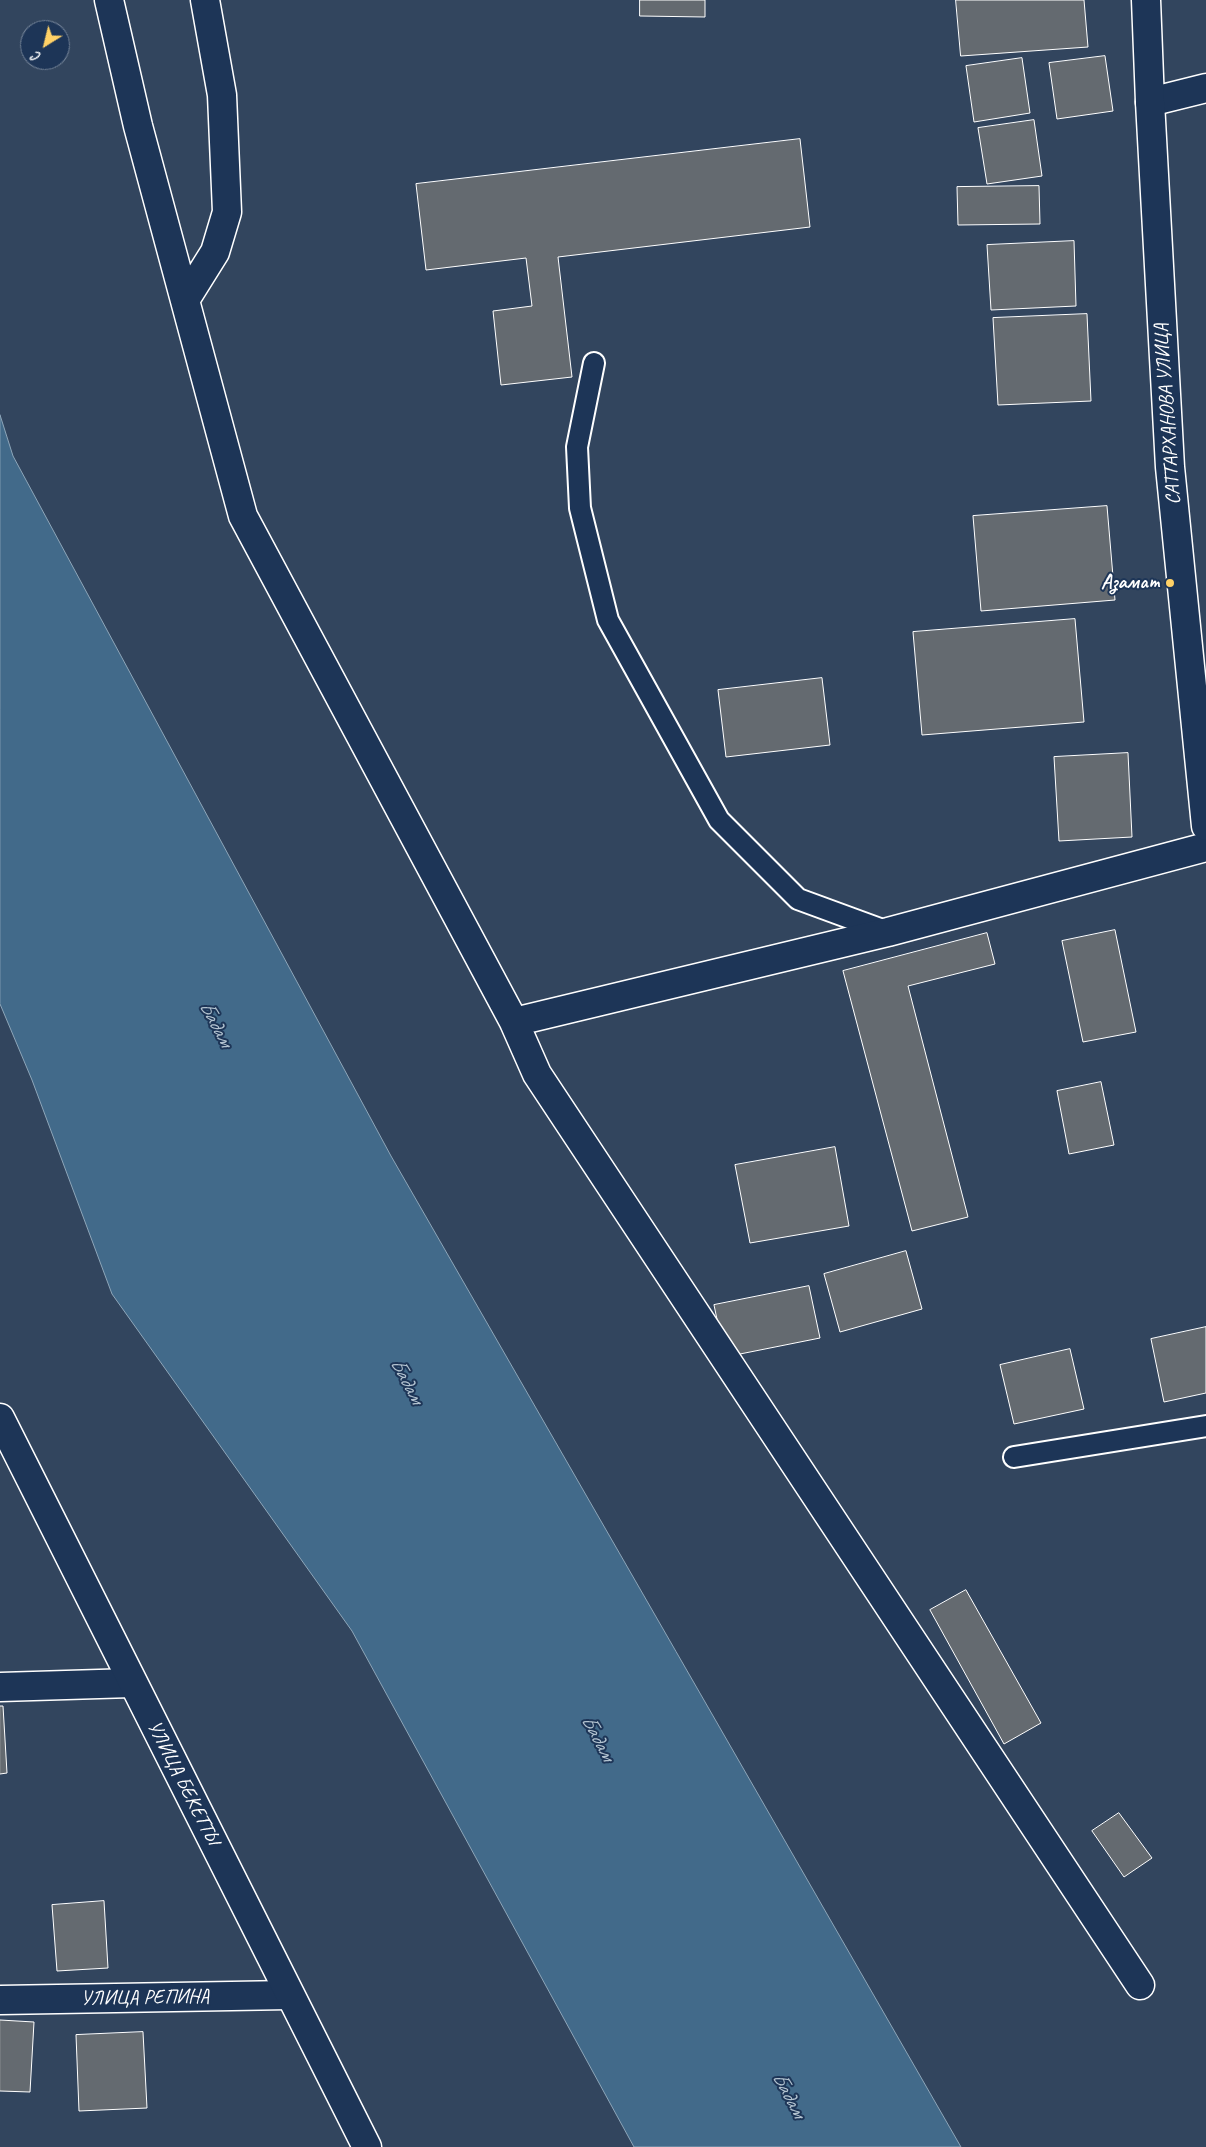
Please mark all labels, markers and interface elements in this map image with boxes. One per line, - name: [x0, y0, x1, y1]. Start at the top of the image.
- north arrow: [20, 20, 70, 70]
- text: С: [29, 48, 44, 66]
- street label: САТТАРХАНОВА УЛИЦА: [1150, 323, 1186, 505]
- place label: Азамат: [1101, 571, 1160, 595]
- marker: Азамат: [1164, 577, 1176, 589]
- water label: Бадам: [193, 997, 237, 1051]
- water label: Бадам: [384, 1354, 428, 1408]
- water label: Бадам: [575, 1711, 619, 1765]
- street label: УЛИЦА БЕКЕТТЫ: [141, 1717, 225, 1849]
- street label: УЛИЦА РЕПИНА: [81, 1985, 209, 2011]
- water label: Бадам: [766, 2068, 810, 2122]

